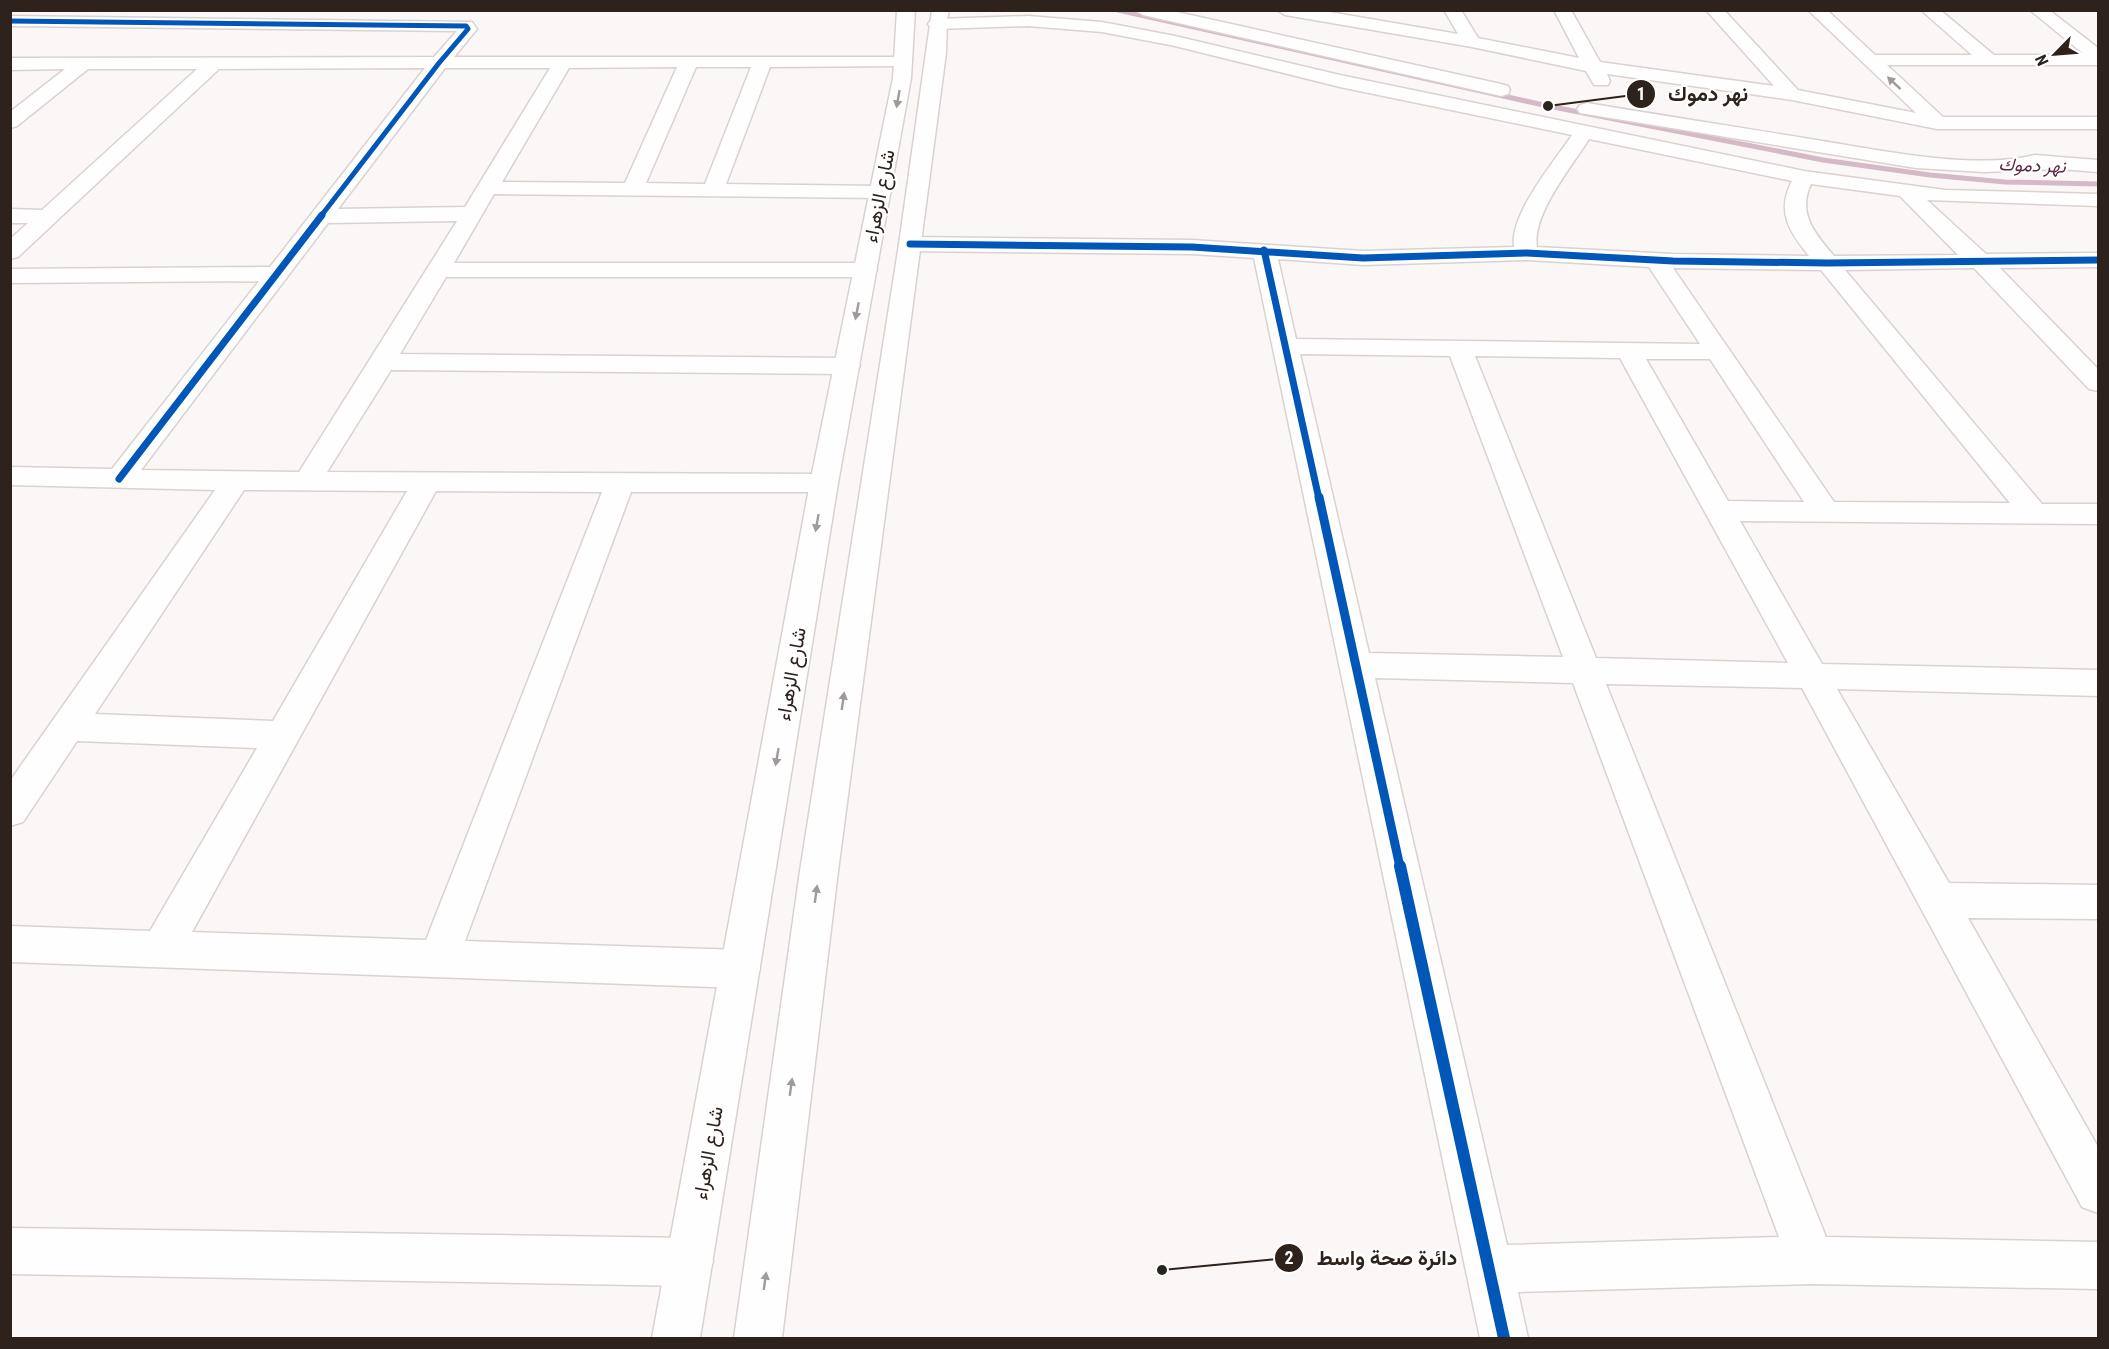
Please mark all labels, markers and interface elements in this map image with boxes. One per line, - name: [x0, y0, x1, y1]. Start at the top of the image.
- north arrow: [2025, 24, 2085, 84]
- text: N: [2031, 52, 2053, 69]
- callout: نهر دموك: [1626, 74, 1760, 113]
- one-way arrow: [1887, 76, 1902, 90]
- text: نهر دموك: [1668, 82, 1748, 107]
- text: 1: [1636, 83, 1646, 104]
- one-way arrow: [893, 89, 902, 108]
- street label: شارع الزهراء: [858, 147, 902, 245]
- water label: نهر دموك: [1998, 153, 2067, 178]
- one-way arrow: [852, 302, 861, 321]
- one-way arrow: [812, 514, 821, 533]
- street label: شارع الزهراء: [771, 625, 813, 723]
- one-way arrow: [839, 691, 848, 710]
- one-way arrow: [772, 747, 781, 766]
- one-way arrow: [812, 884, 821, 903]
- one-way arrow: [786, 1078, 795, 1097]
- street label: شارع الزهراء: [688, 1104, 730, 1202]
- callout: دائرة صحة واسط: [1274, 1238, 1469, 1277]
- text: دائرة صحة واسط: [1317, 1246, 1457, 1271]
- text: 2: [1284, 1247, 1294, 1268]
- one-way arrow: [761, 1271, 770, 1290]

